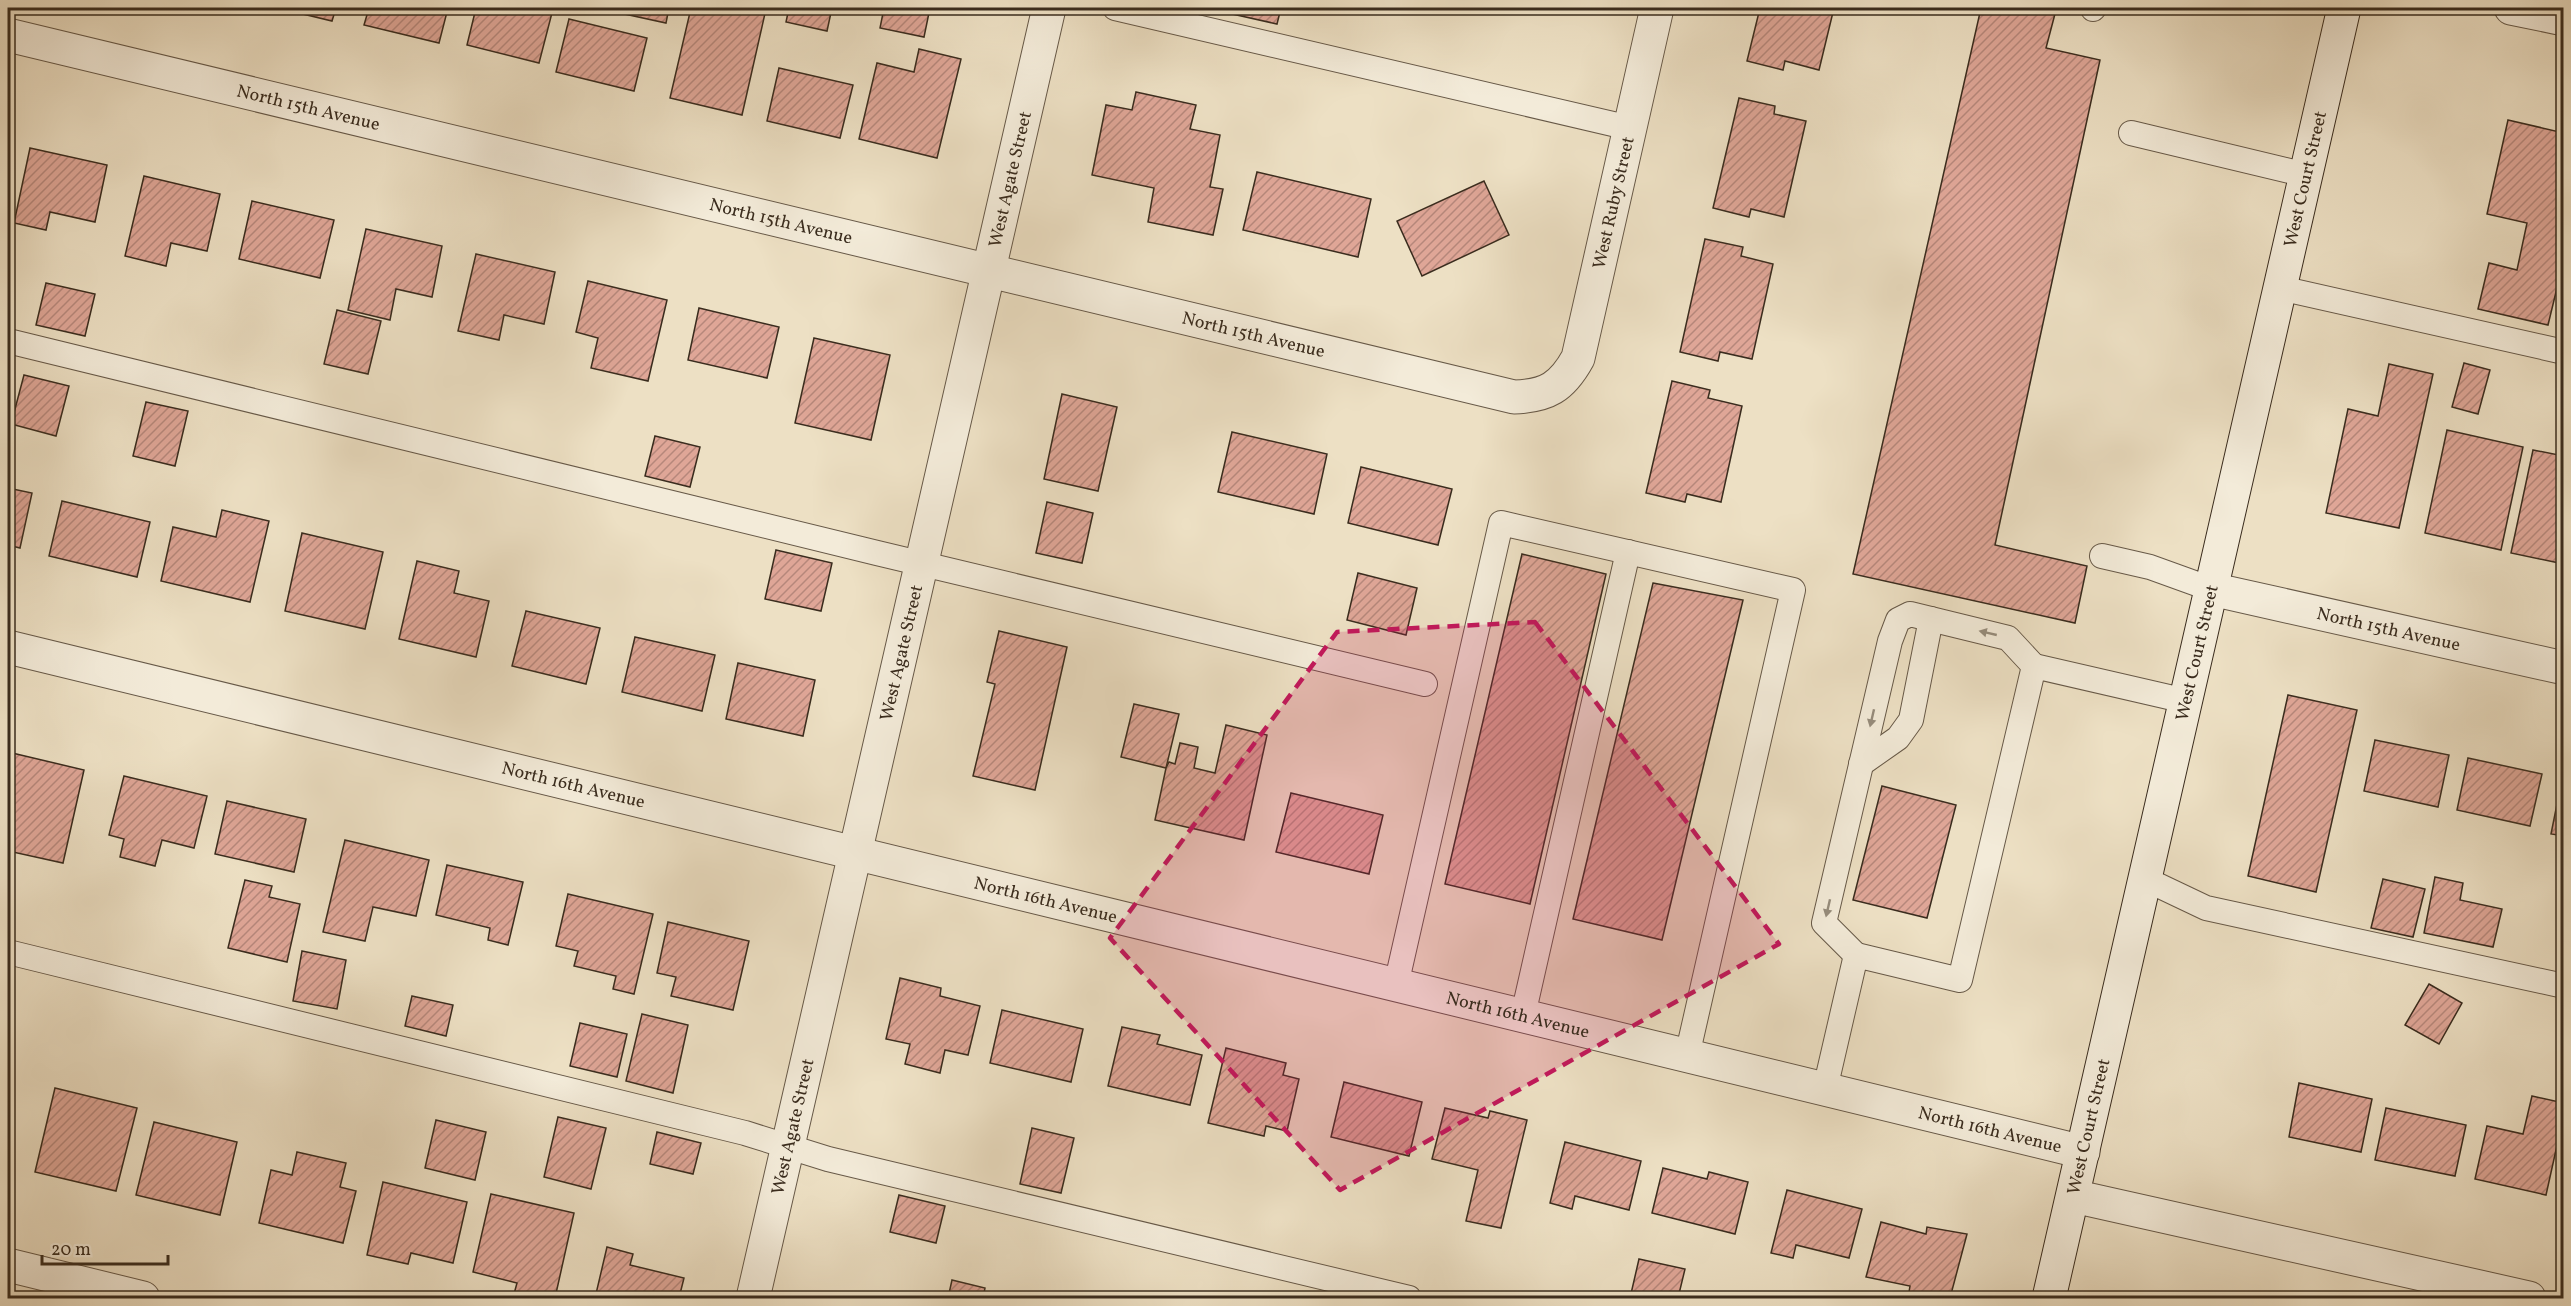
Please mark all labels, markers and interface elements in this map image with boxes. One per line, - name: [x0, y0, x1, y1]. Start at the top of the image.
- street label: North 15th Avenue: [234, 79, 382, 138]
- street label: West Agate Street: [983, 109, 1039, 250]
- street label: West Court Street: [2279, 109, 2334, 250]
- street label: West Ruby Street: [1587, 134, 1642, 271]
- street label: North 15th Avenue: [707, 193, 855, 252]
- street label: North 15th Avenue: [1179, 307, 1327, 365]
- street label: West Court Street: [2170, 582, 2226, 724]
- street label: West Agate Street: [875, 583, 930, 724]
- street label: North 15th Avenue: [2314, 602, 2462, 658]
- one-way arrow: [1978, 628, 1997, 637]
- one-way arrow: [1867, 709, 1876, 728]
- street label: North 16th Avenue: [499, 757, 647, 816]
- street label: North 16th Avenue: [971, 872, 1120, 931]
- one-way arrow: [1822, 898, 1832, 917]
- street label: North 16th Avenue: [1443, 986, 1592, 1045]
- street label: West Agate Street: [766, 1056, 822, 1197]
- street label: West Court Street: [2062, 1056, 2117, 1197]
- street label: North 16th Avenue: [1915, 1101, 2064, 1160]
- scale bar: [42, 1228, 168, 1266]
- text: 20 m: [51, 1238, 91, 1263]

